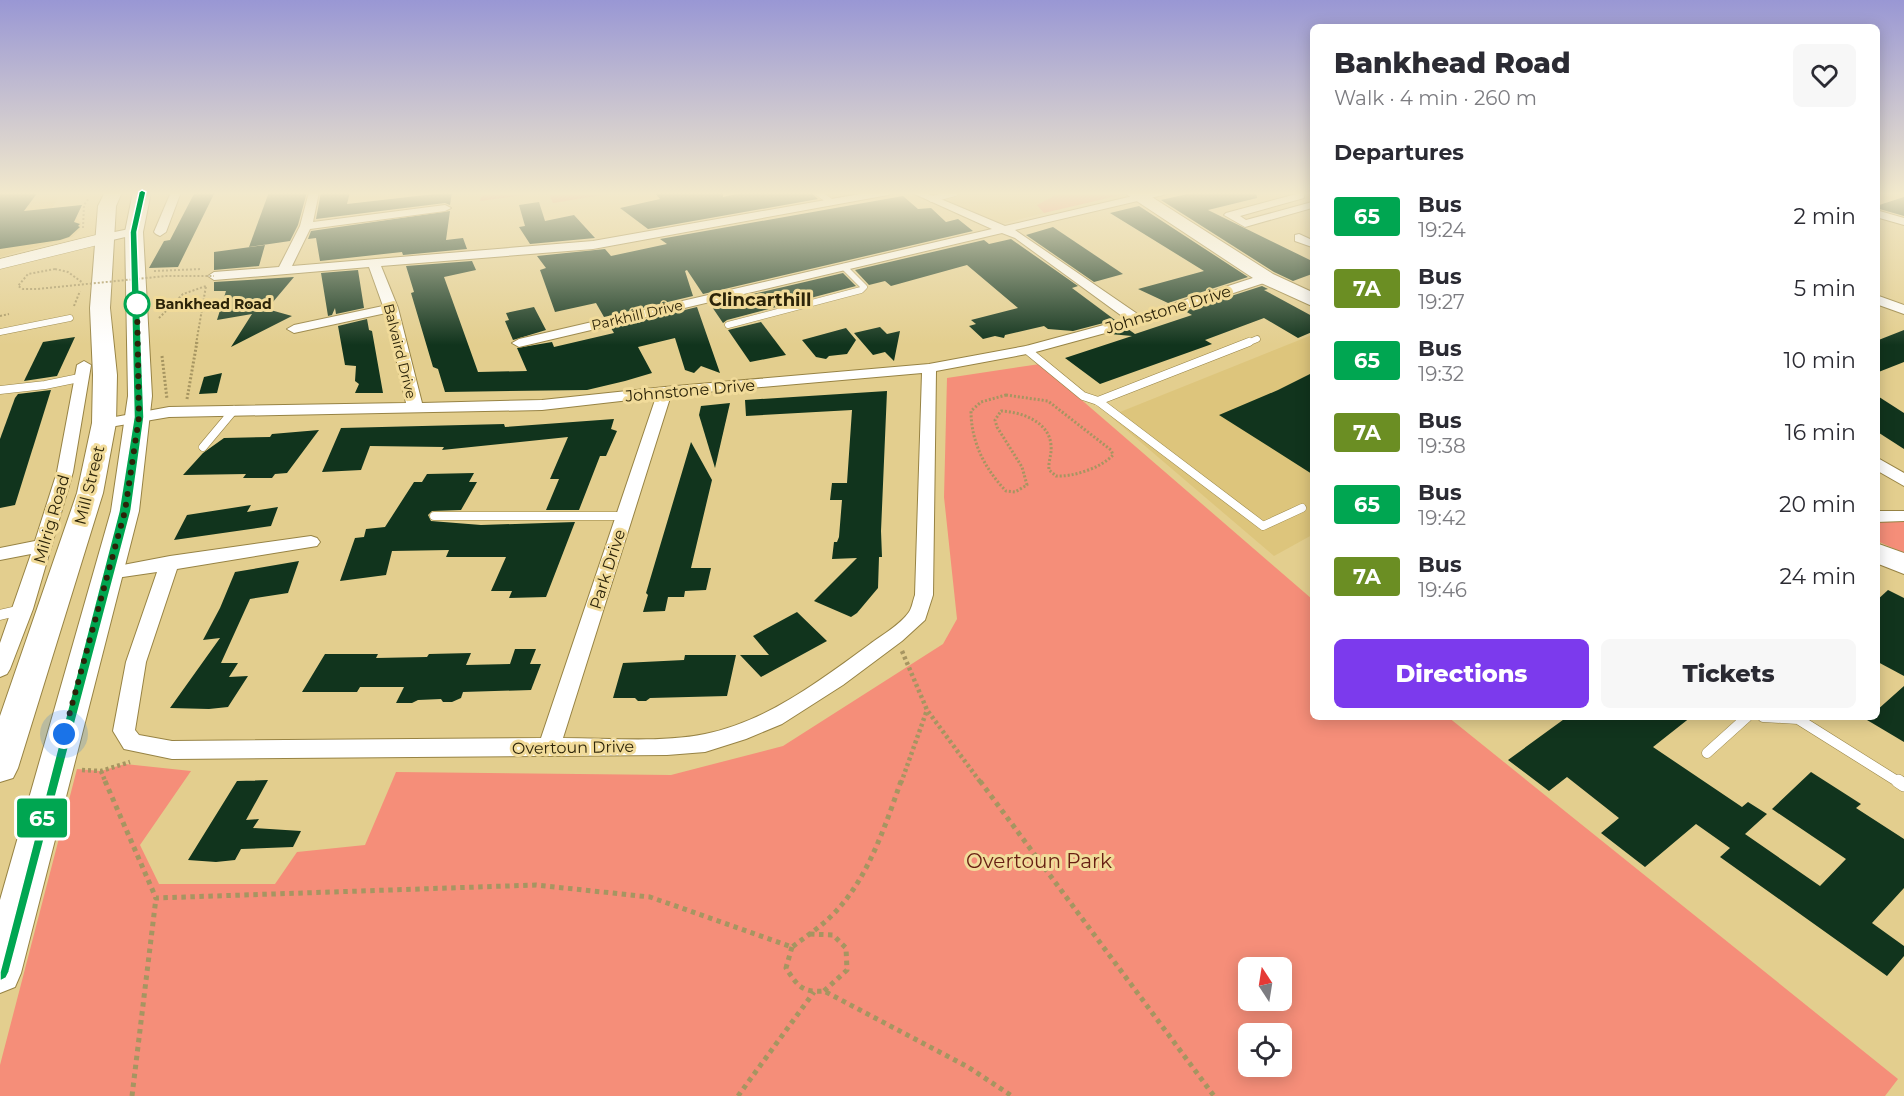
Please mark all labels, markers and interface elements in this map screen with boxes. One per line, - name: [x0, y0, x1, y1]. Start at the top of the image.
- button: heart: [1793, 44, 1856, 107]
- text: Bankhead Road: [1334, 46, 1571, 80]
- text: Walk · 4 min · 260 m: [1334, 86, 1537, 110]
- text: Departures: [1334, 139, 1464, 166]
- text: Bus: [1418, 191, 1462, 218]
- text: 2 min: [1794, 203, 1856, 230]
- text: 65: [1354, 204, 1380, 229]
- text: 19:24: [1418, 218, 1466, 242]
- text: Bus: [1418, 263, 1462, 290]
- text: 5 min: [1794, 275, 1856, 302]
- text: 7A: [1353, 276, 1381, 301]
- street label: Johnstone Drive: [1102, 281, 1233, 338]
- district label: Clincarthill: [709, 289, 811, 311]
- text: 19:27: [1418, 290, 1465, 314]
- marker: Bankhead Road: [124, 291, 150, 317]
- place label: Bankhead Road: [155, 295, 272, 313]
- street label: Parkhill Drive: [590, 296, 684, 334]
- street label: Balvaird Drive: [380, 302, 420, 400]
- text: Bus: [1418, 335, 1462, 362]
- text: 10 min: [1784, 347, 1856, 374]
- text: 65: [1354, 348, 1380, 373]
- text: 19:32: [1418, 362, 1464, 386]
- street label: Johnstone Drive: [623, 375, 756, 406]
- text: Bus: [1418, 407, 1462, 434]
- text: 16 min: [1785, 419, 1856, 446]
- text: 7A: [1353, 420, 1381, 445]
- text: 19:38: [1418, 434, 1466, 458]
- street label: Mill Street: [70, 443, 109, 527]
- street label: Milrig Road: [30, 473, 73, 566]
- text: Bus: [1418, 479, 1462, 506]
- text: 20 min: [1779, 491, 1856, 518]
- text: 65: [1354, 492, 1380, 517]
- text: 19:42: [1418, 506, 1466, 530]
- street label: Park Drive: [586, 527, 629, 611]
- text: Bus: [1418, 551, 1462, 578]
- text: 24 min: [1780, 563, 1856, 590]
- text: 7A: [1353, 564, 1381, 589]
- text: 19:46: [1418, 578, 1467, 602]
- button: Directions: [1334, 639, 1589, 708]
- button: Tickets: [1601, 639, 1856, 708]
- your location: [49, 719, 79, 749]
- street label: Overtoun Drive: [512, 737, 634, 758]
- line badge: 65: [15, 798, 69, 838]
- text: 65: [29, 806, 55, 831]
- park label: Overtoun Park: [966, 849, 1112, 873]
- north arrow: [1238, 957, 1292, 1011]
- map controls: [1238, 957, 1292, 1077]
- button: locate: [1238, 1023, 1292, 1077]

